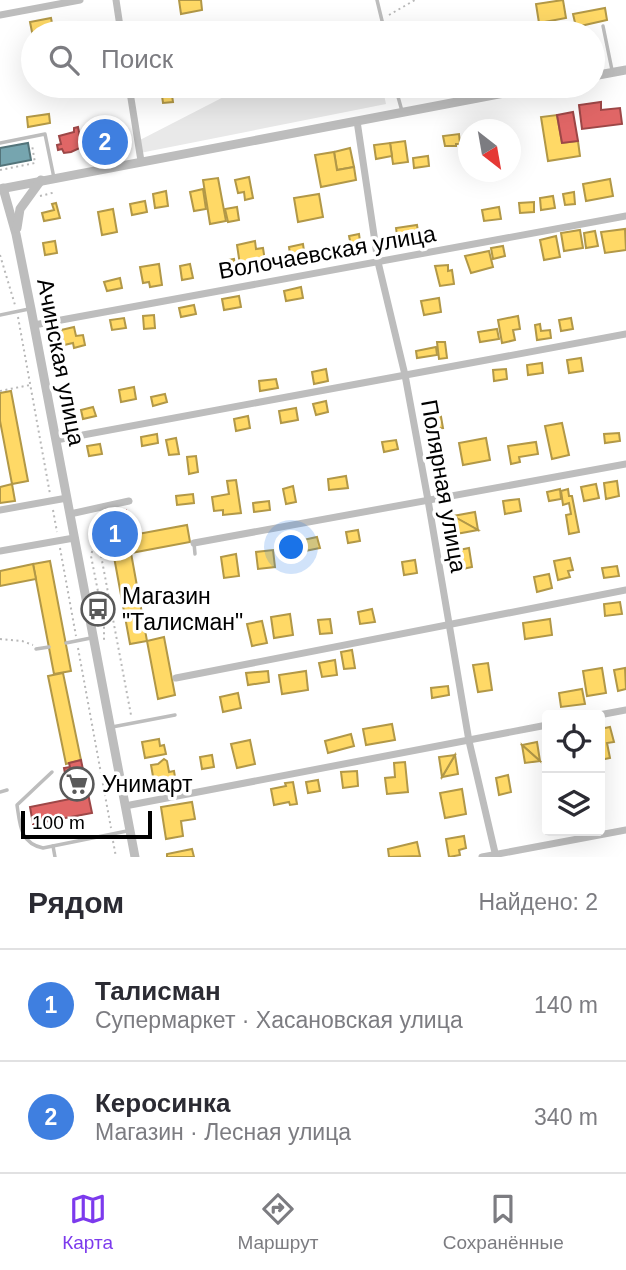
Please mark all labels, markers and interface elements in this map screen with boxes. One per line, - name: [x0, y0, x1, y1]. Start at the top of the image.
- search box: [21, 21, 605, 98]
- icon: search: [45, 41, 83, 79]
- text: Поиск: [101, 44, 173, 74]
- pin: 2: [82, 116, 128, 168]
- north arrow: [458, 119, 521, 182]
- street label: Волочаевская улица: [216, 220, 438, 284]
- street label: Ачинская улица: [32, 276, 90, 448]
- street label: Полярная улица: [416, 398, 472, 575]
- pin: 1: [92, 508, 138, 560]
- your location: [274, 530, 308, 564]
- place label: Магазин "Талисман": [122, 583, 243, 635]
- bus stop icon: Магазин "Талисман": [79, 590, 117, 628]
- map controls: [542, 710, 605, 836]
- button: locate: [542, 710, 605, 773]
- supermarket icon: Унимарт: [58, 765, 96, 803]
- place label: Унимарт: [102, 771, 193, 797]
- button: layers: [542, 773, 605, 836]
- scale bar: [21, 808, 152, 840]
- text: 100 m: [32, 812, 85, 833]
- text: Рядом: [28, 886, 124, 919]
- text: Найдено: 2: [478, 889, 598, 915]
- text: Талисман: [95, 976, 221, 1006]
- text: 1: [45, 992, 57, 1018]
- text: 140 m: [534, 992, 598, 1018]
- text: Супермаркет · Хасановская улица: [95, 1007, 463, 1033]
- text: Керосинка: [95, 1088, 230, 1118]
- text: 2: [45, 1104, 57, 1130]
- text: 340 m: [534, 1104, 598, 1130]
- text: Магазин · Лесная улица: [95, 1119, 351, 1145]
- tab: Карта: [62, 1190, 113, 1254]
- tab: Маршрут: [237, 1190, 318, 1254]
- tab: Сохранённые: [443, 1190, 564, 1254]

